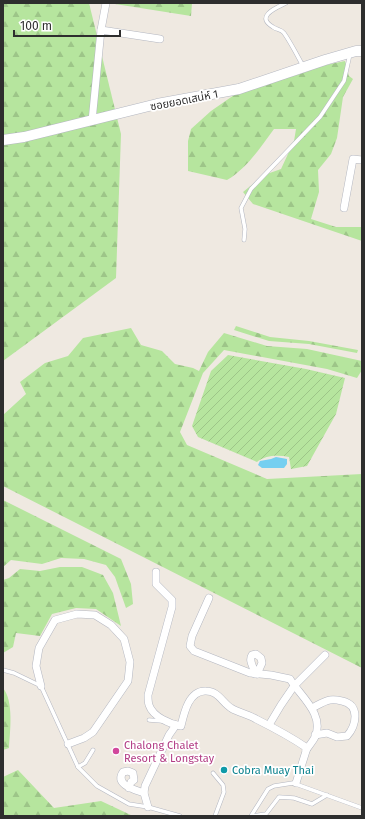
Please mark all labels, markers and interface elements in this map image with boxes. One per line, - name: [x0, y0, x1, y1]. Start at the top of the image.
- scale bar: [14, 12, 120, 38]
- text: 100 m: [20, 19, 52, 33]
- street label: ซอยยอดเสน่ห์ 1: [149, 88, 219, 113]
- place label: Chalong Chalet Resort & Longstay: [124, 739, 215, 765]
- marker: Chalong Chalet Resort & Longstay: [111, 746, 121, 756]
- place label: Cobra Muay Thai: [232, 764, 314, 777]
- marker: Cobra Muay Thai: [219, 765, 229, 775]

